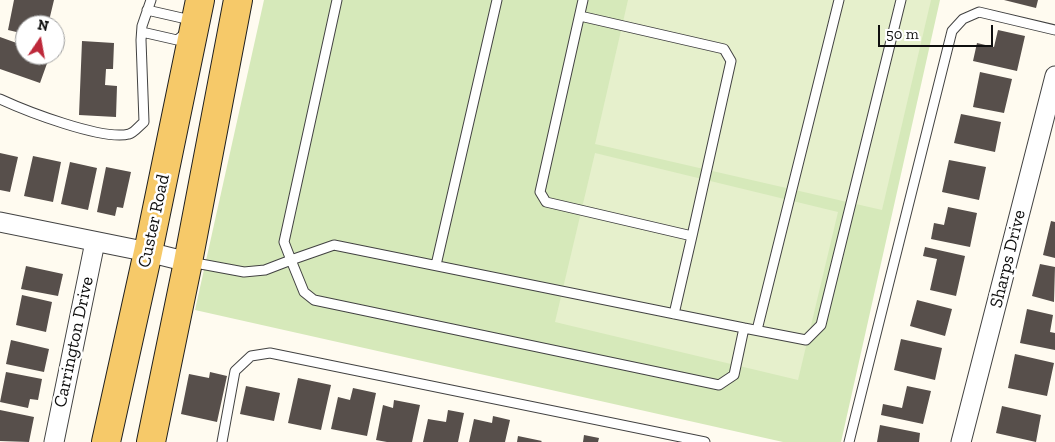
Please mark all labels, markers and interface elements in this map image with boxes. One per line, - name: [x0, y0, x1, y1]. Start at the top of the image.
- north arrow: [15, 15, 65, 65]
- scale bar: [880, 15, 995, 47]
- text: N: [36, 16, 50, 35]
- text: 50 m: [886, 25, 919, 43]
- street label: Custer Road: [134, 172, 174, 270]
- street label: Sharps Drive: [985, 208, 1031, 310]
- street label: Carrington Drive: [50, 275, 98, 409]

